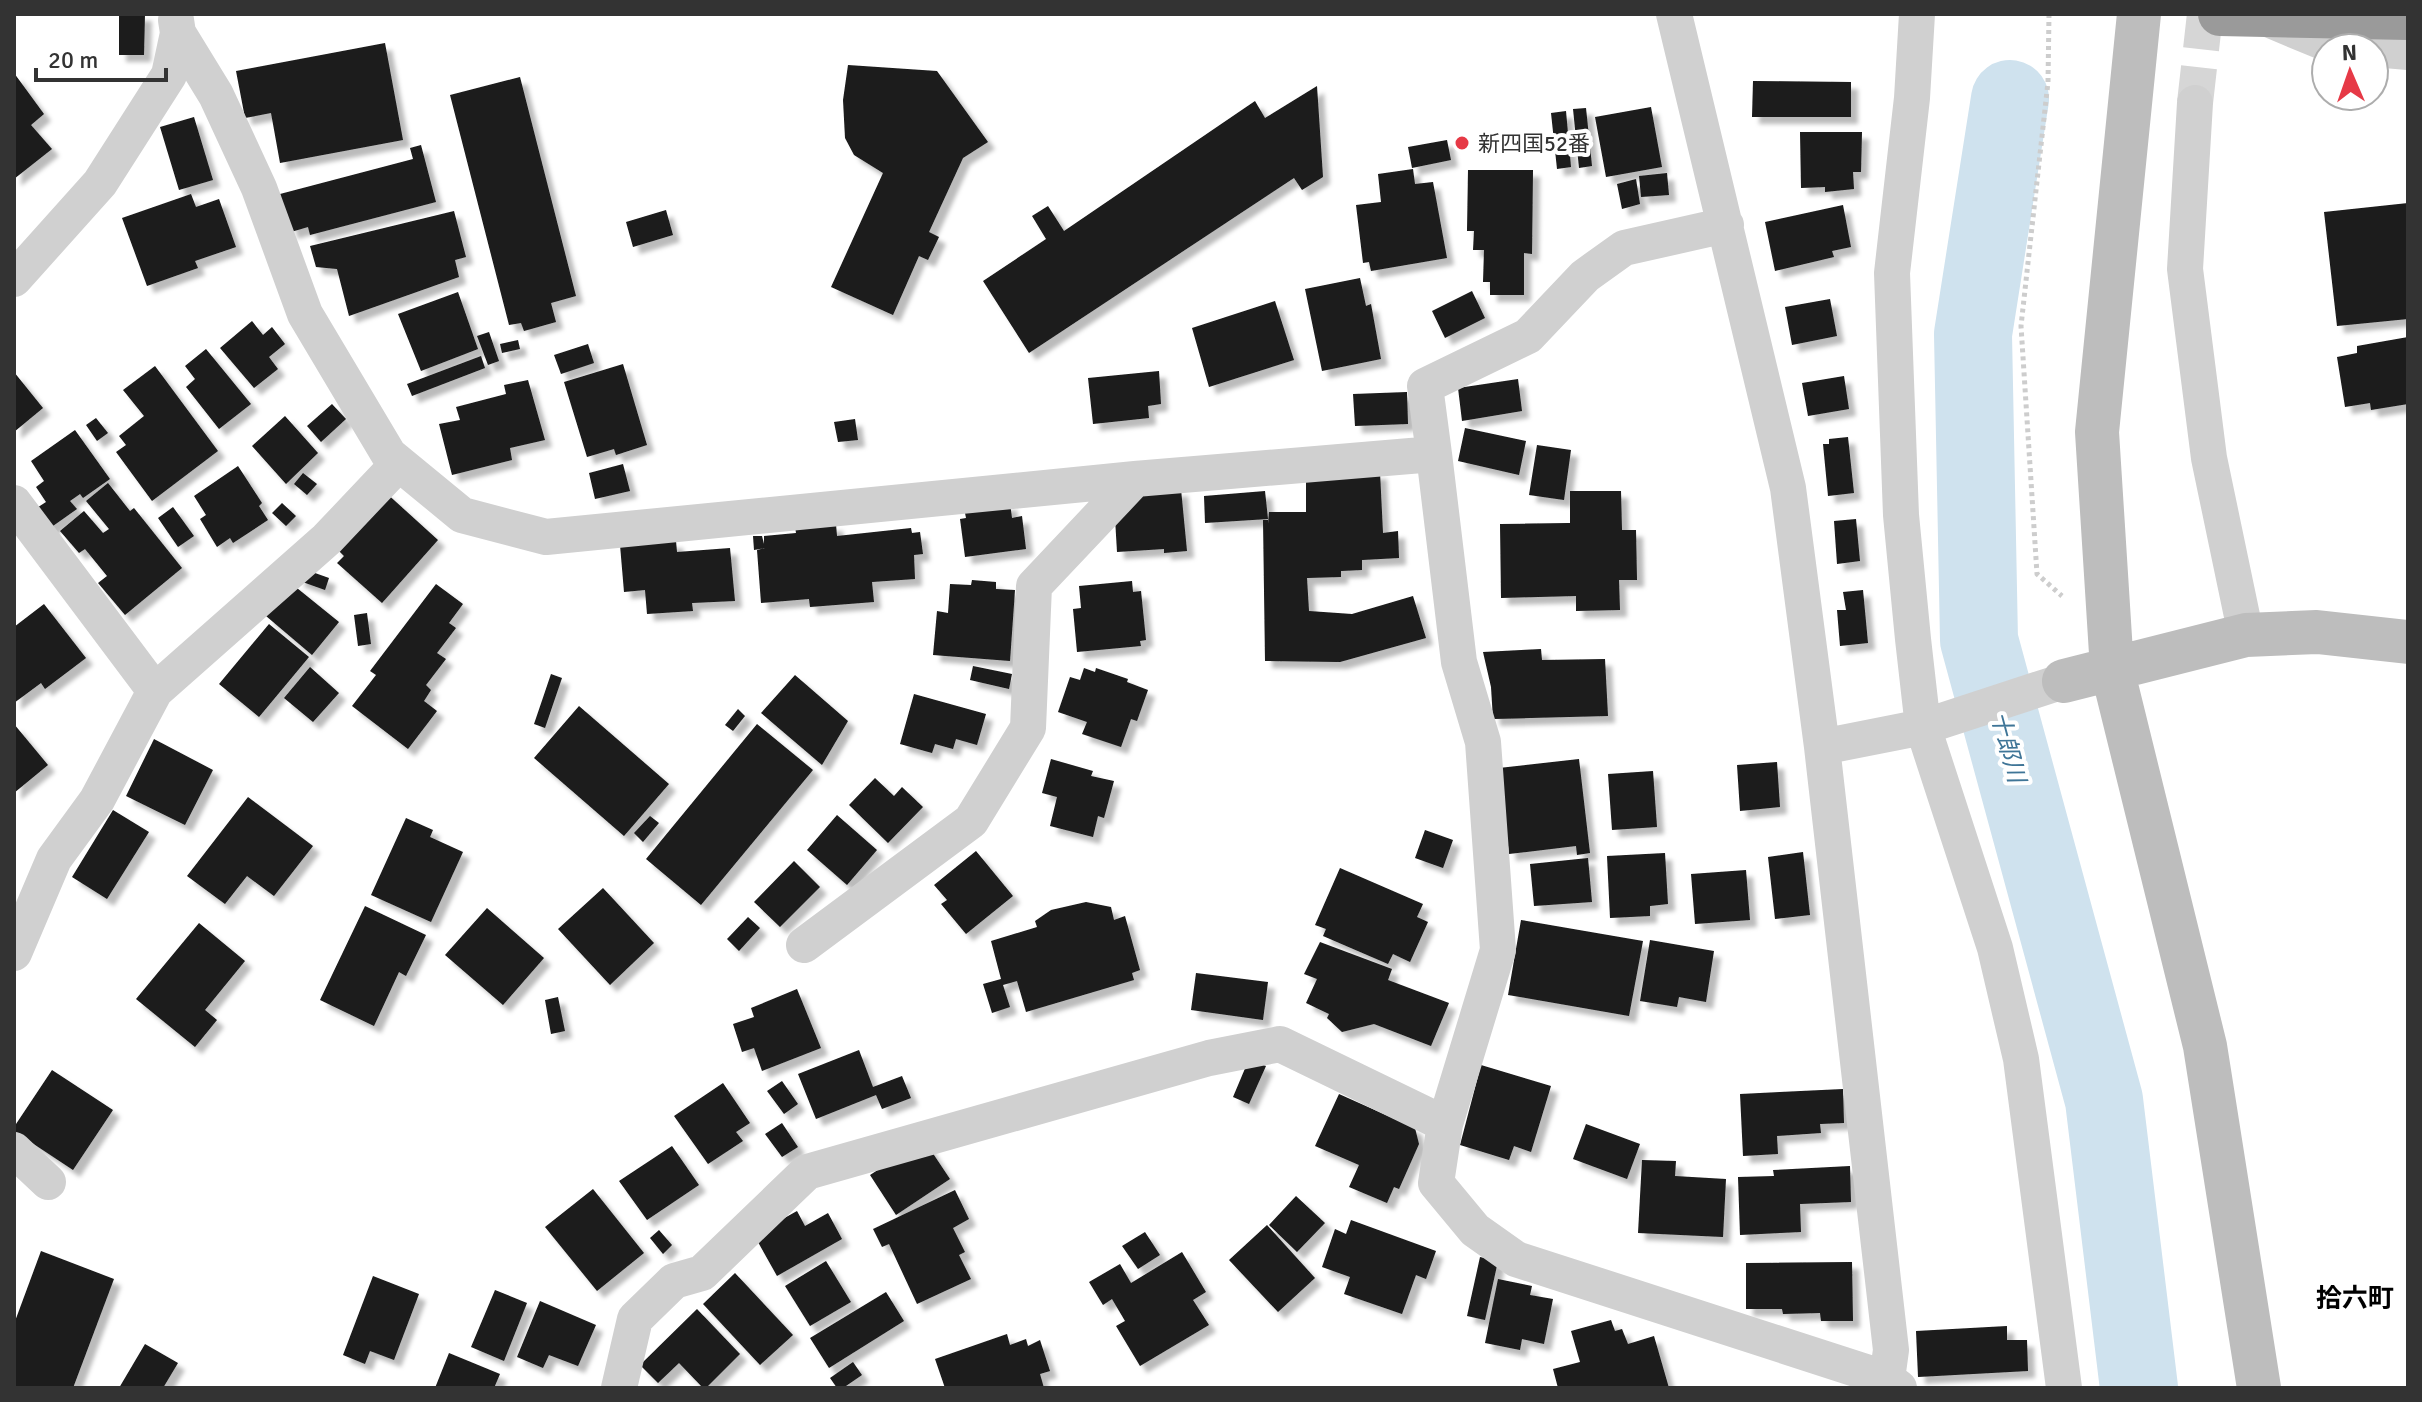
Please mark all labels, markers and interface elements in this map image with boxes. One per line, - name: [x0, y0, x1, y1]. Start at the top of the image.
- scale bar: [36, 32, 166, 82]
- north arrow: [2310, 32, 2390, 112]
- text: N: [2341, 39, 2357, 66]
- text: 20 m: [48, 45, 98, 75]
- place label: 新四国52番: [1478, 130, 1590, 157]
- marker: 新四国52番: [1453, 134, 1471, 152]
- water label: 十郎川: [1984, 708, 2033, 789]
- district label: 拾六町: [2316, 1283, 2394, 1315]

